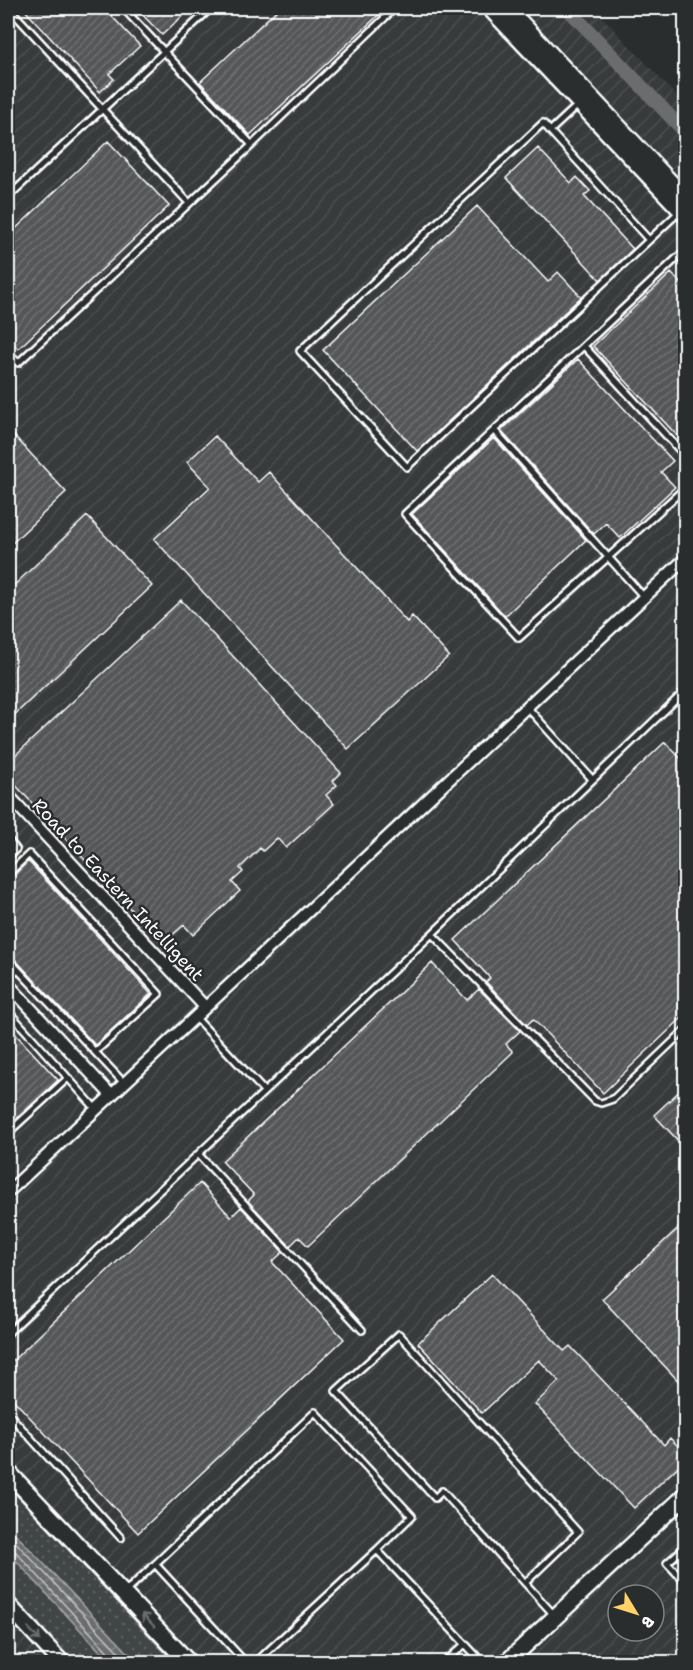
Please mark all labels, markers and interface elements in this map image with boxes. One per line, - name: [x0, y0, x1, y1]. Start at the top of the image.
- street label: Road to Eastern Intelligent: [27, 794, 209, 987]
- north arrow: [606, 1583, 666, 1643]
- text: B: [636, 1612, 659, 1632]
- one-way arrow: [141, 1613, 155, 1628]
- one-way arrow: [27, 1626, 42, 1641]

